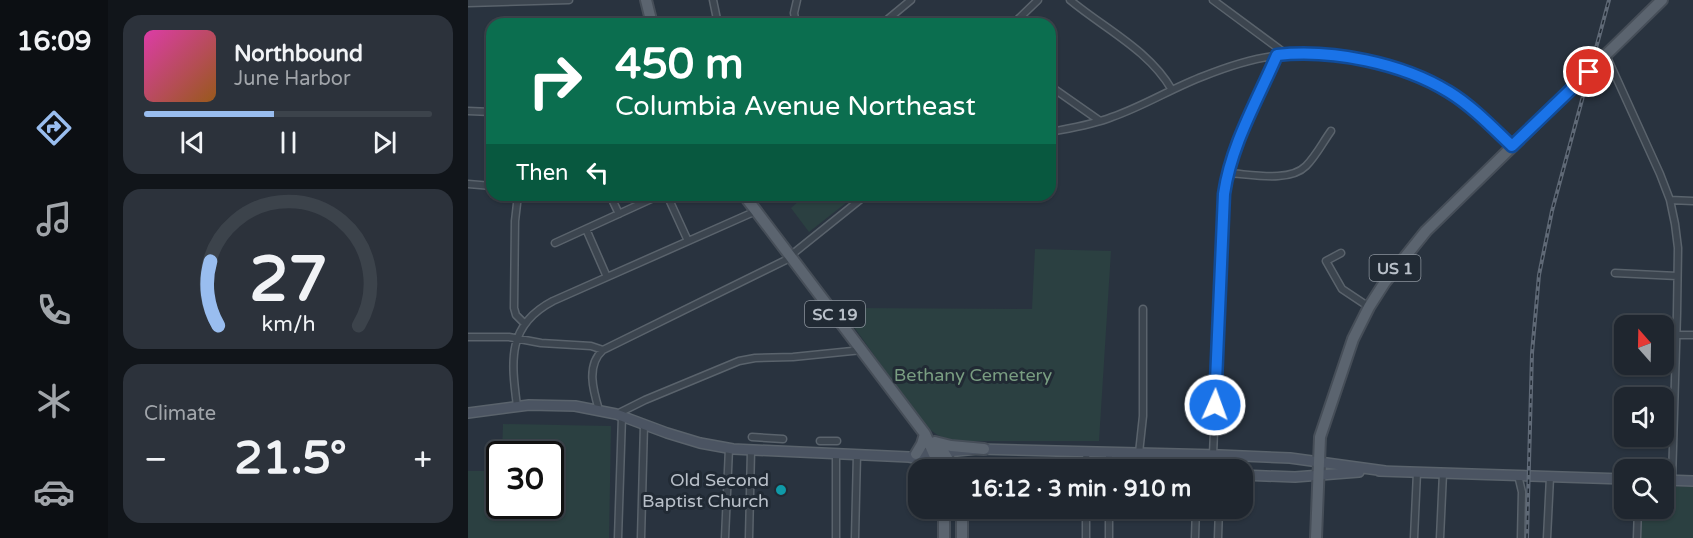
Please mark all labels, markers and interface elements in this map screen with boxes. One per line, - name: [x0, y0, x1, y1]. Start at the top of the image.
- text: 16:09: [17, 25, 91, 58]
- text: 450 m: [615, 39, 744, 90]
- text: Northbound: [234, 41, 363, 67]
- icon: right: [516, 42, 594, 120]
- pin: [1563, 46, 1614, 97]
- icon: arrive: [1572, 55, 1605, 88]
- text: June Harbor: [234, 67, 351, 91]
- text: Columbia Avenue Northeast: [615, 90, 976, 123]
- icon: directions: [33, 107, 75, 149]
- icon: previous: [176, 126, 209, 159]
- icon: pause: [272, 126, 305, 159]
- icon: next: [368, 126, 401, 159]
- icon: left: [581, 156, 614, 189]
- text: Then: [516, 160, 569, 186]
- icon: music: [33, 198, 75, 240]
- text: 27: [249, 243, 327, 318]
- road number: US 1: [1370, 255, 1420, 281]
- icon: phone: [33, 289, 75, 331]
- road number: SC 19: [805, 301, 865, 327]
- text: km/h: [261, 311, 315, 337]
- north arrow: [1614, 315, 1674, 375]
- map controls: [1614, 315, 1674, 519]
- park label: Bethany Cemetery: [894, 364, 1052, 386]
- position arrow: [1183, 373, 1247, 437]
- icon: climate: [33, 380, 75, 422]
- button: sound: [1614, 387, 1674, 447]
- text: Climate: [144, 402, 216, 426]
- text: 21.5°: [234, 432, 347, 486]
- text: −: [144, 440, 168, 479]
- text: +: [413, 440, 432, 479]
- speed limit sign: 30: [486, 441, 564, 519]
- button: search: [1614, 459, 1674, 519]
- place label: Old Second Baptist Church: [642, 469, 769, 512]
- icon: car: [33, 471, 75, 513]
- text: 16:12 · 3 min · 910 m: [970, 476, 1191, 502]
- marker: Old Second Baptist Church: [774, 483, 788, 497]

